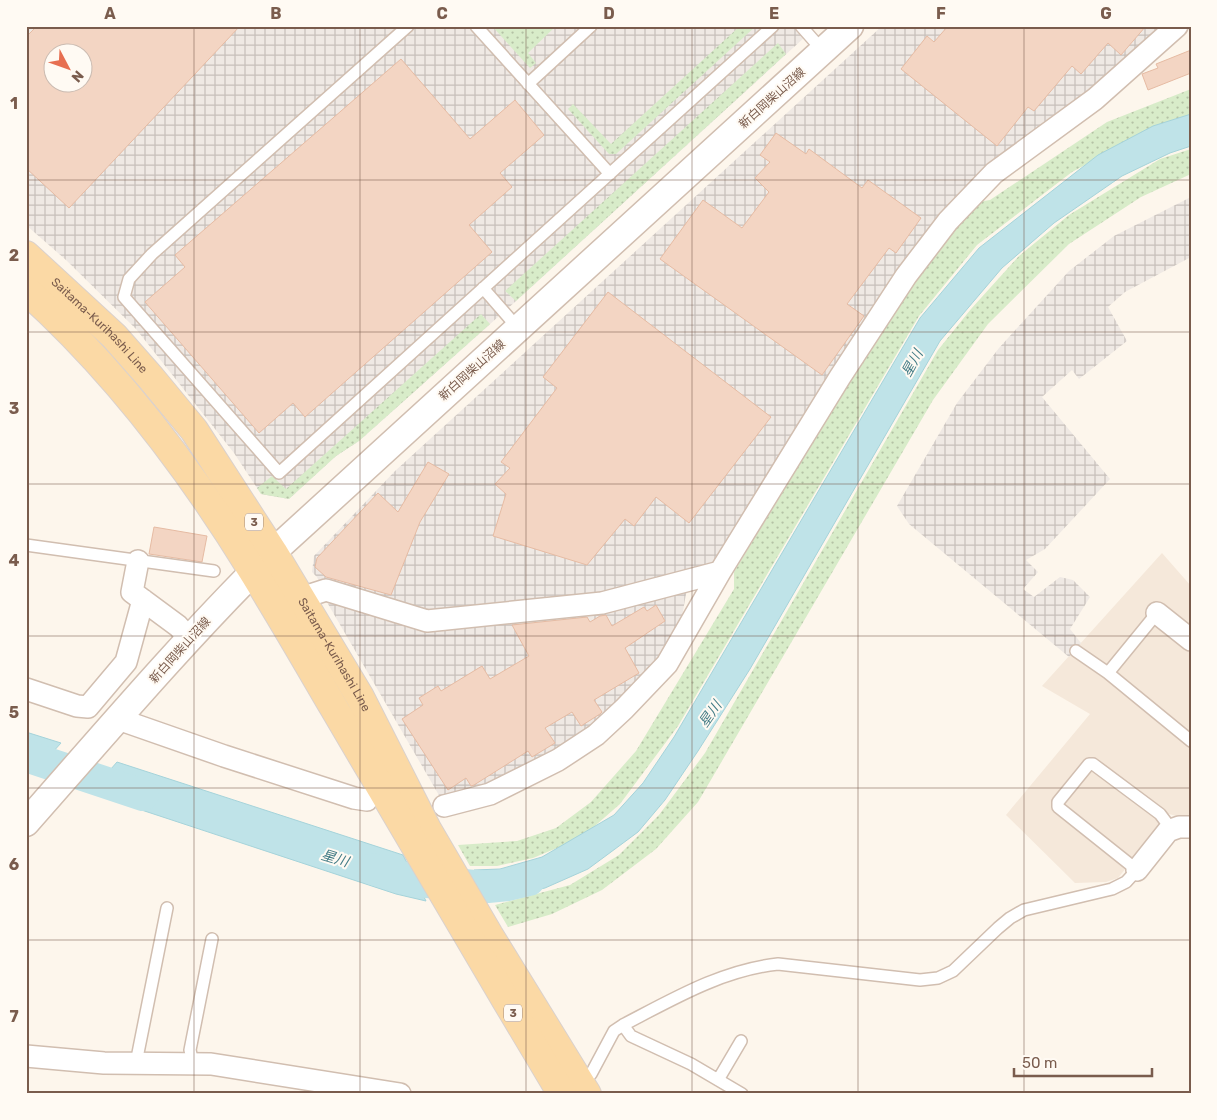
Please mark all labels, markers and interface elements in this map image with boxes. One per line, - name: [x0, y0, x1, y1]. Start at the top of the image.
- text: A: [104, 4, 116, 23]
- text: B: [270, 4, 282, 23]
- text: C: [436, 4, 448, 23]
- text: D: [603, 4, 615, 23]
- text: E: [769, 4, 779, 23]
- text: F: [936, 4, 946, 23]
- text: G: [1100, 4, 1112, 23]
- north arrow: [42, 42, 92, 92]
- street label: 新白岡柴山沼線: [736, 65, 808, 131]
- text: N: [68, 67, 87, 86]
- text: 1: [10, 94, 18, 113]
- text: 2: [9, 246, 19, 265]
- street label: Saitama-Kurihashi Line: [49, 275, 151, 376]
- street label: 新白岡柴山沼線: [436, 337, 508, 403]
- water label: 星川: [898, 345, 928, 380]
- text: 3: [9, 399, 19, 418]
- road number: 3: [245, 514, 263, 530]
- text: 4: [9, 551, 20, 570]
- street label: Saitama-Kurihashi Line: [295, 595, 373, 714]
- street label: 新白岡柴山沼線: [147, 614, 213, 686]
- water label: 星川: [695, 696, 727, 731]
- text: 5: [9, 703, 19, 722]
- water label: 星川: [319, 846, 353, 871]
- text: 6: [9, 855, 19, 874]
- road number: 3: [504, 1004, 522, 1021]
- text: 7: [9, 1007, 19, 1026]
- scale bar: [1014, 1045, 1152, 1077]
- text: 50 m: [1022, 1054, 1057, 1072]

